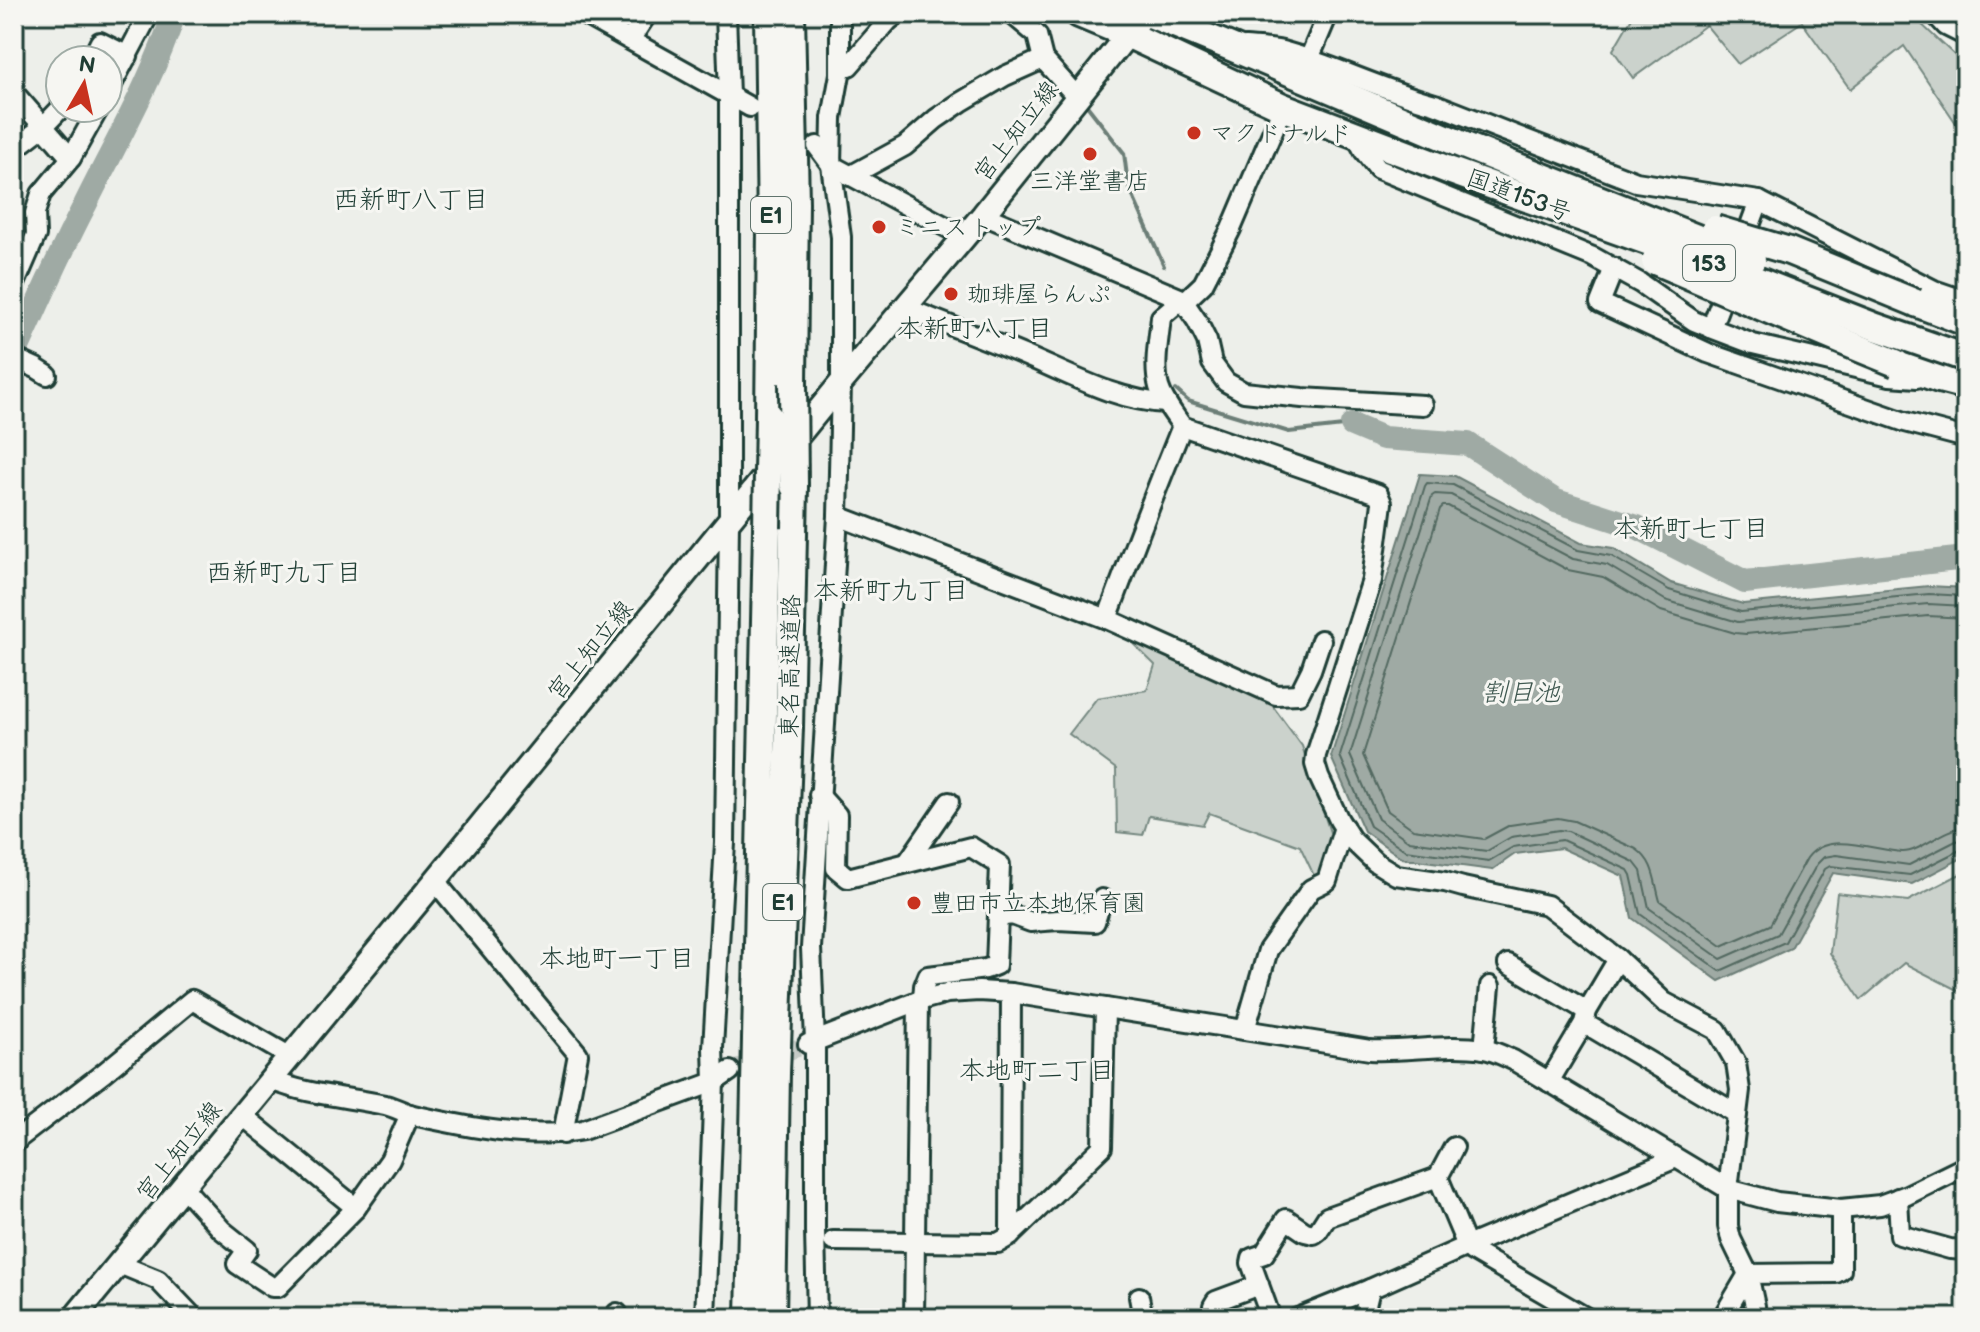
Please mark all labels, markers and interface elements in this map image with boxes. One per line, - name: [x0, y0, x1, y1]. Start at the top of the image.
- north arrow: [44, 44, 124, 124]
- text: N: [77, 51, 97, 80]
- street label: 宮上知立線: [968, 75, 1065, 188]
- place label: マクドナルド: [1210, 119, 1352, 148]
- marker: マクドナルド: [1185, 124, 1203, 142]
- marker: 三洋堂書店: [1081, 145, 1099, 163]
- street label: 国道153号: [1462, 163, 1575, 228]
- place label: 三洋堂書店: [1030, 167, 1150, 196]
- district label: 西新町八丁目: [333, 185, 489, 216]
- road number: E1: [751, 197, 791, 233]
- place label: ミニストップ: [895, 213, 1041, 242]
- marker: ミニストップ: [870, 218, 888, 236]
- road number: 153: [1683, 245, 1735, 281]
- place label: 珈琲屋らんぷ: [967, 280, 1111, 309]
- marker: 珈琲屋らんぷ: [942, 285, 960, 303]
- district label: 本新町八丁目: [897, 314, 1053, 345]
- district label: 本新町七丁目: [1613, 514, 1769, 545]
- district label: 西新町九丁目: [206, 558, 362, 589]
- district label: 本新町九丁目: [813, 576, 969, 607]
- street label: 東名高速道路: [775, 594, 806, 738]
- street label: 宮上知立線: [541, 595, 639, 706]
- water label: 割目池: [1482, 678, 1561, 709]
- road number: E1: [763, 884, 803, 920]
- place label: 豊田市立本地保育園: [930, 889, 1146, 918]
- marker: 豊田市立本地保育園: [905, 894, 923, 912]
- district label: 本地町一丁目: [539, 944, 695, 975]
- district label: 本地町二丁目: [959, 1056, 1115, 1087]
- street label: 宮上知立線: [130, 1096, 228, 1207]

